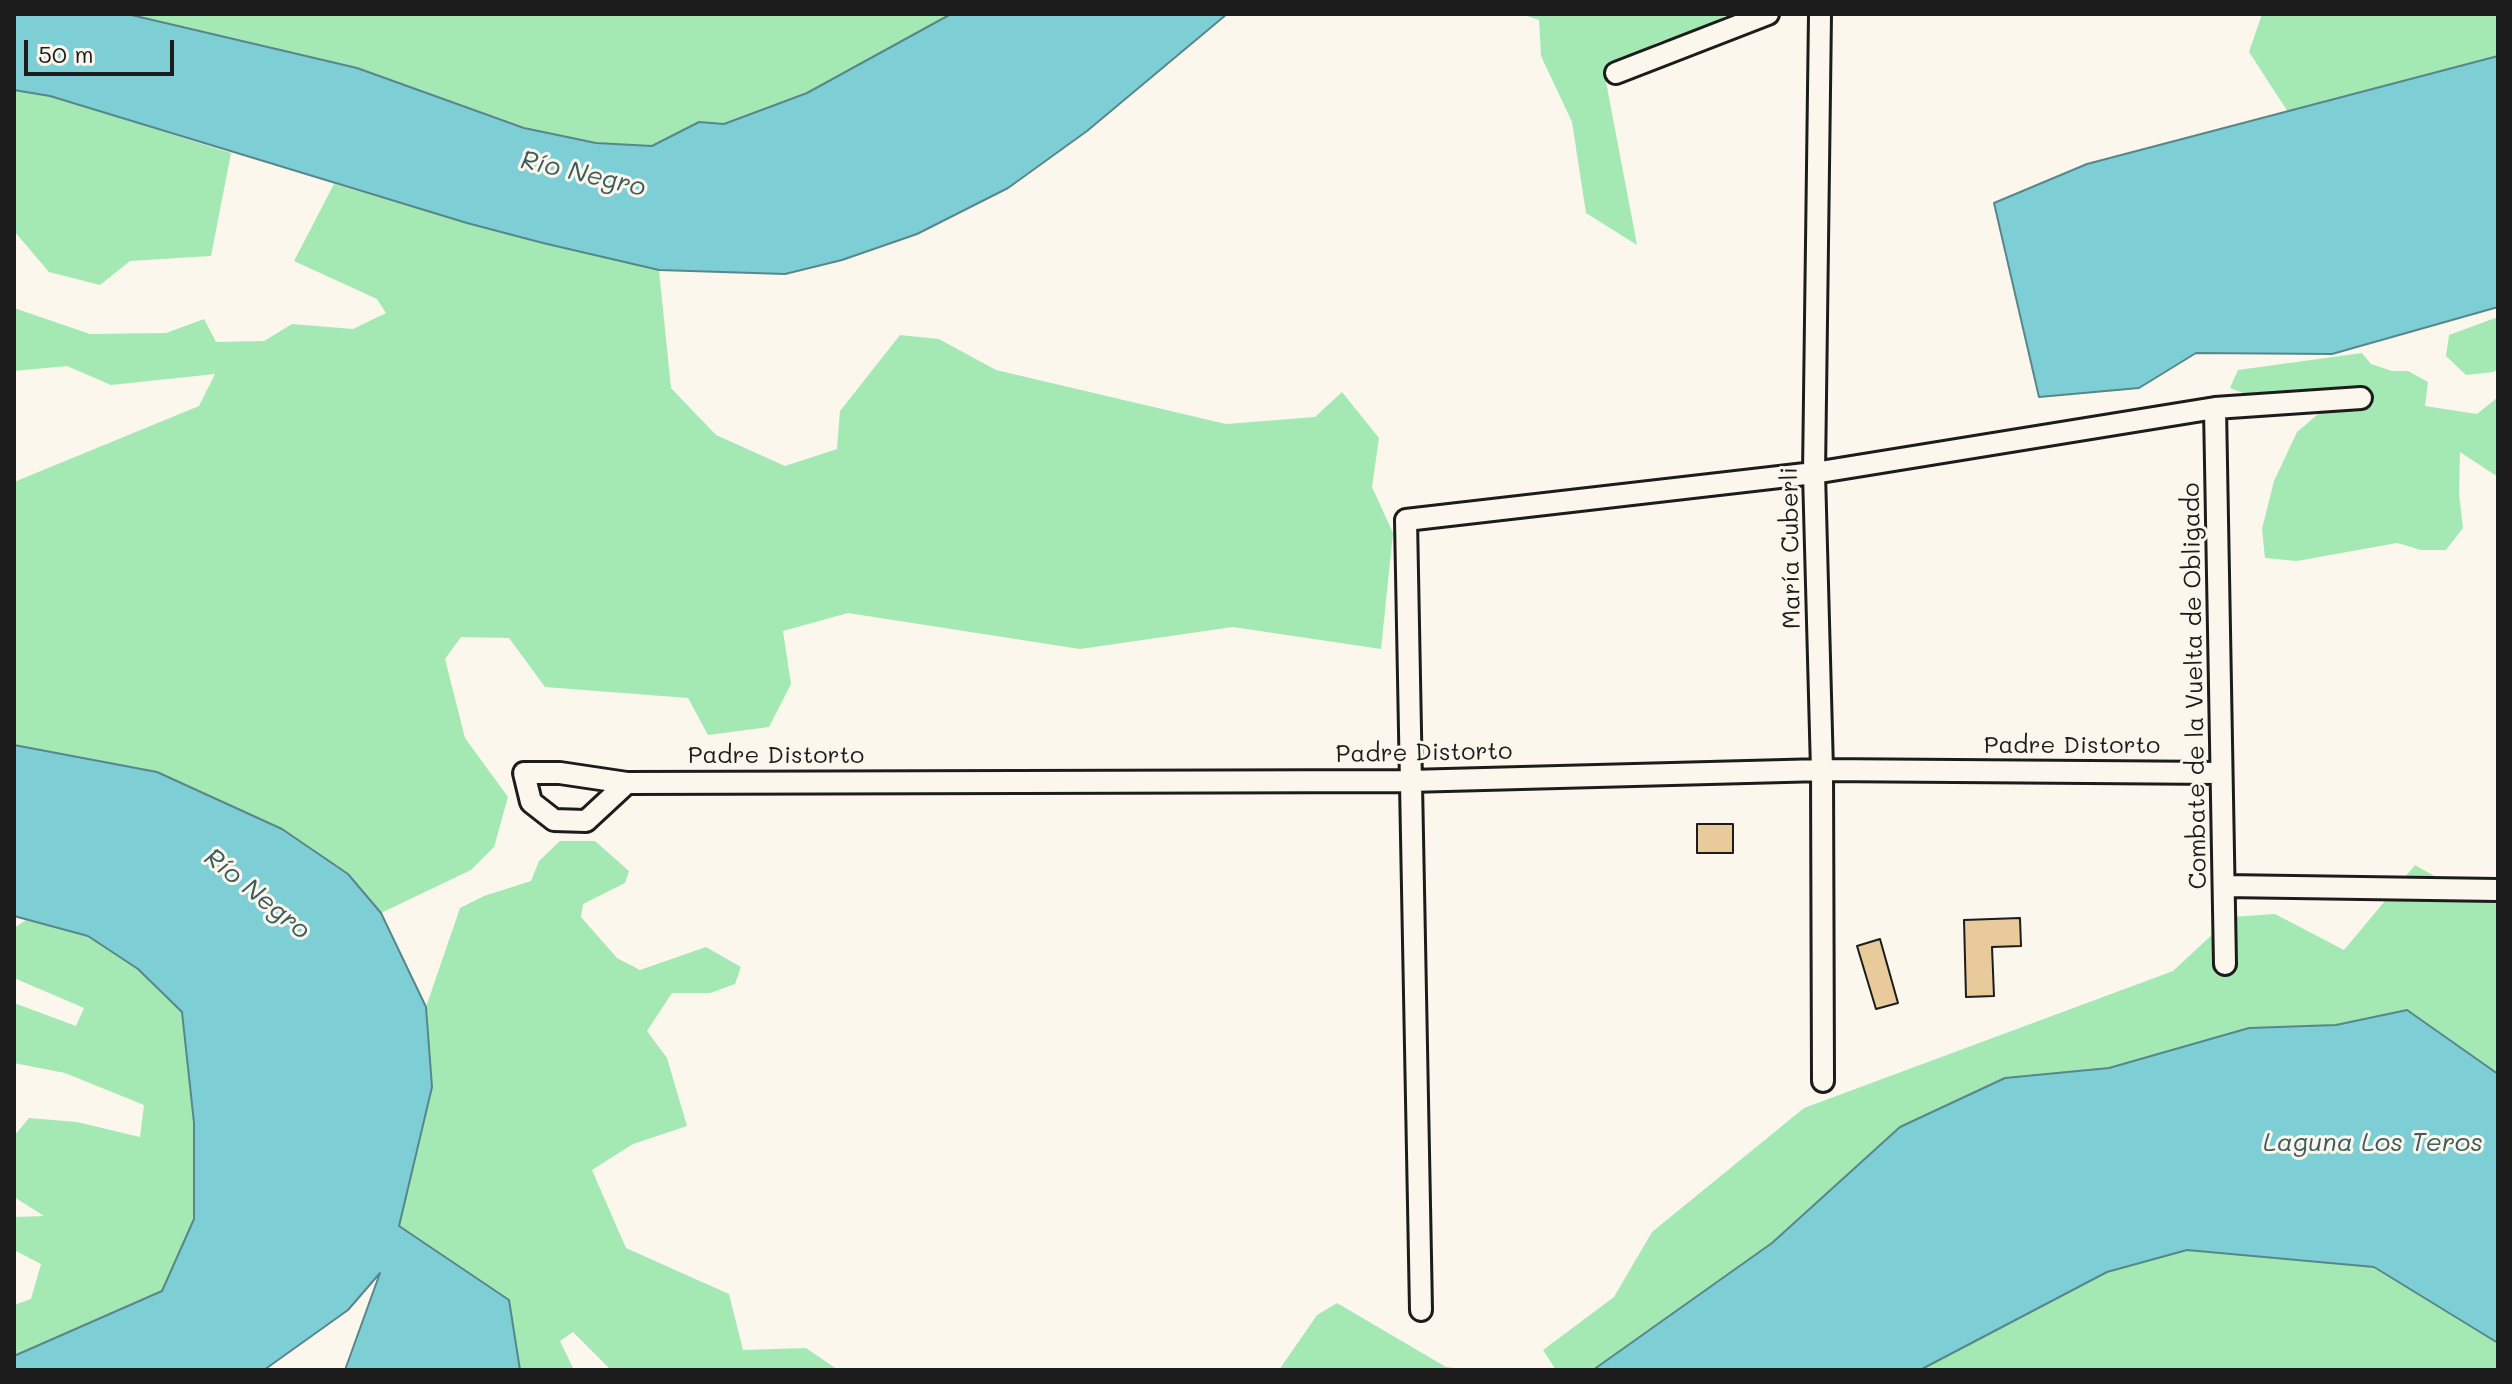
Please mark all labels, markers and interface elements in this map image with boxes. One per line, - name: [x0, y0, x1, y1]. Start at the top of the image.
- scale bar: [28, 24, 178, 74]
- text: 50 m: [38, 38, 94, 69]
- water label: Río Negro: [517, 144, 649, 204]
- street label: María Cuberli: [1775, 467, 1807, 629]
- street label: Combate de la Vuelta de Obligado: [2177, 482, 2213, 890]
- street label: Padre Distorto: [1984, 732, 2160, 760]
- street label: Padre Distorto: [1335, 737, 1513, 769]
- street label: Padre Distorto: [688, 742, 864, 770]
- water label: Río Negro: [198, 842, 316, 946]
- water label: Laguna Los Teros: [2263, 1127, 2483, 1159]

